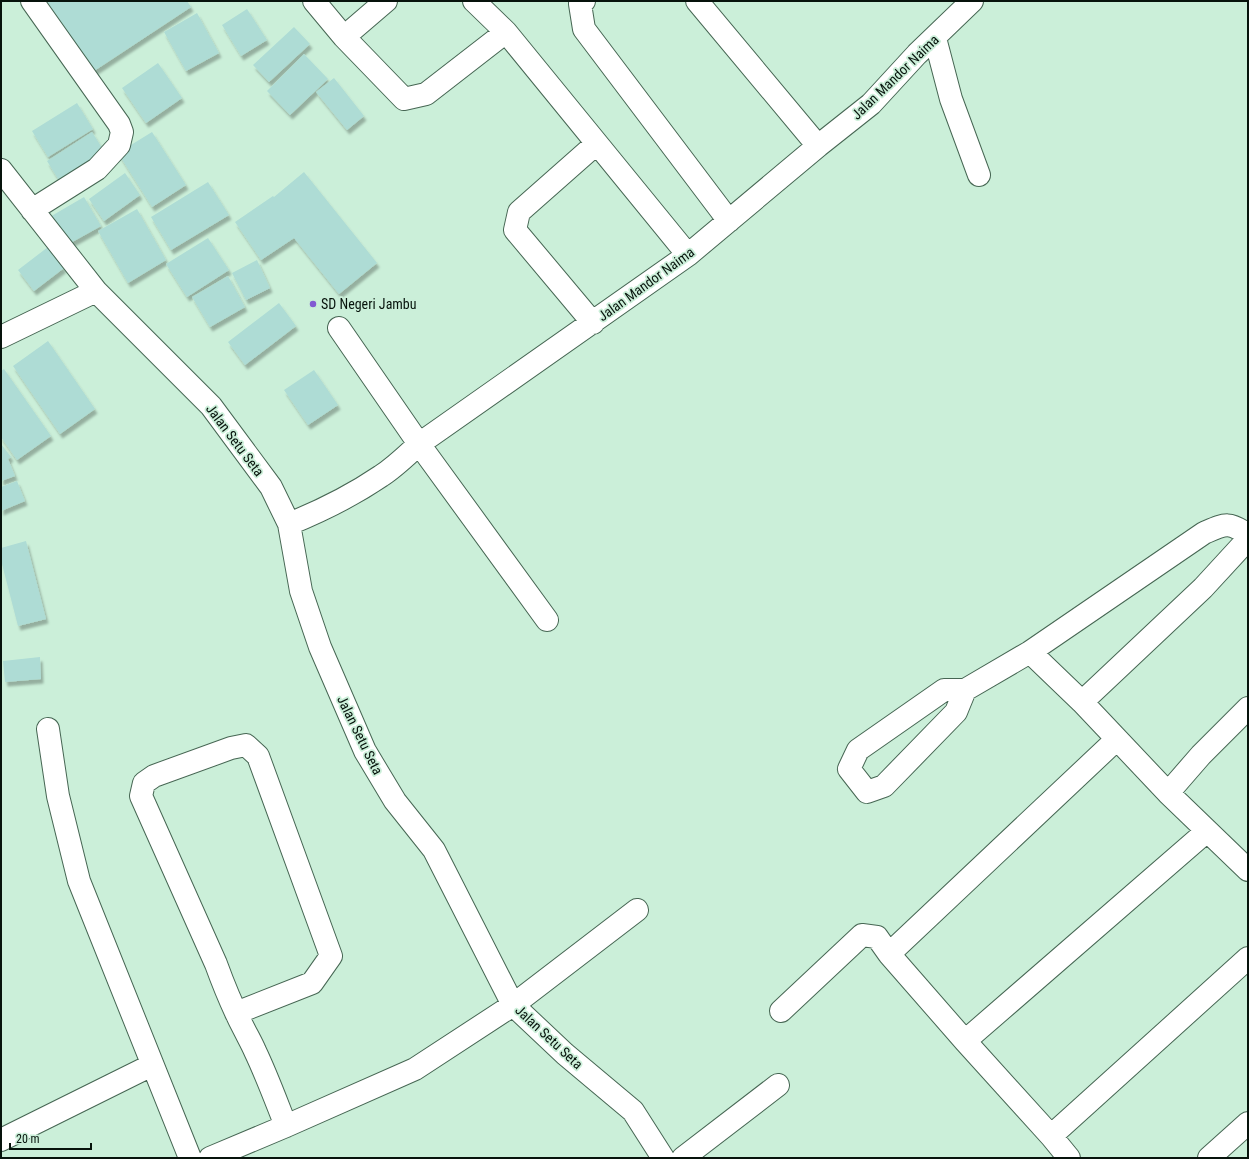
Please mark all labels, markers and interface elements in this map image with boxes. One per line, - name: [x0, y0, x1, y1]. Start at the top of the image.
- street label: Jalan Mandor Naima: [848, 31, 942, 123]
- street label: Jalan Mandor Naima: [595, 244, 697, 324]
- place label: SD Negeri Jambu: [321, 296, 417, 312]
- marker: SD Negeri Jambu: [308, 299, 318, 309]
- street label: Jalan Setu Seta: [203, 401, 267, 479]
- street label: Jalan Setu Seta: [334, 693, 386, 777]
- street label: Jalan Setu Seta: [512, 1002, 586, 1072]
- scale bar: [10, 1125, 91, 1151]
- text: 20 m: [16, 1132, 40, 1146]

